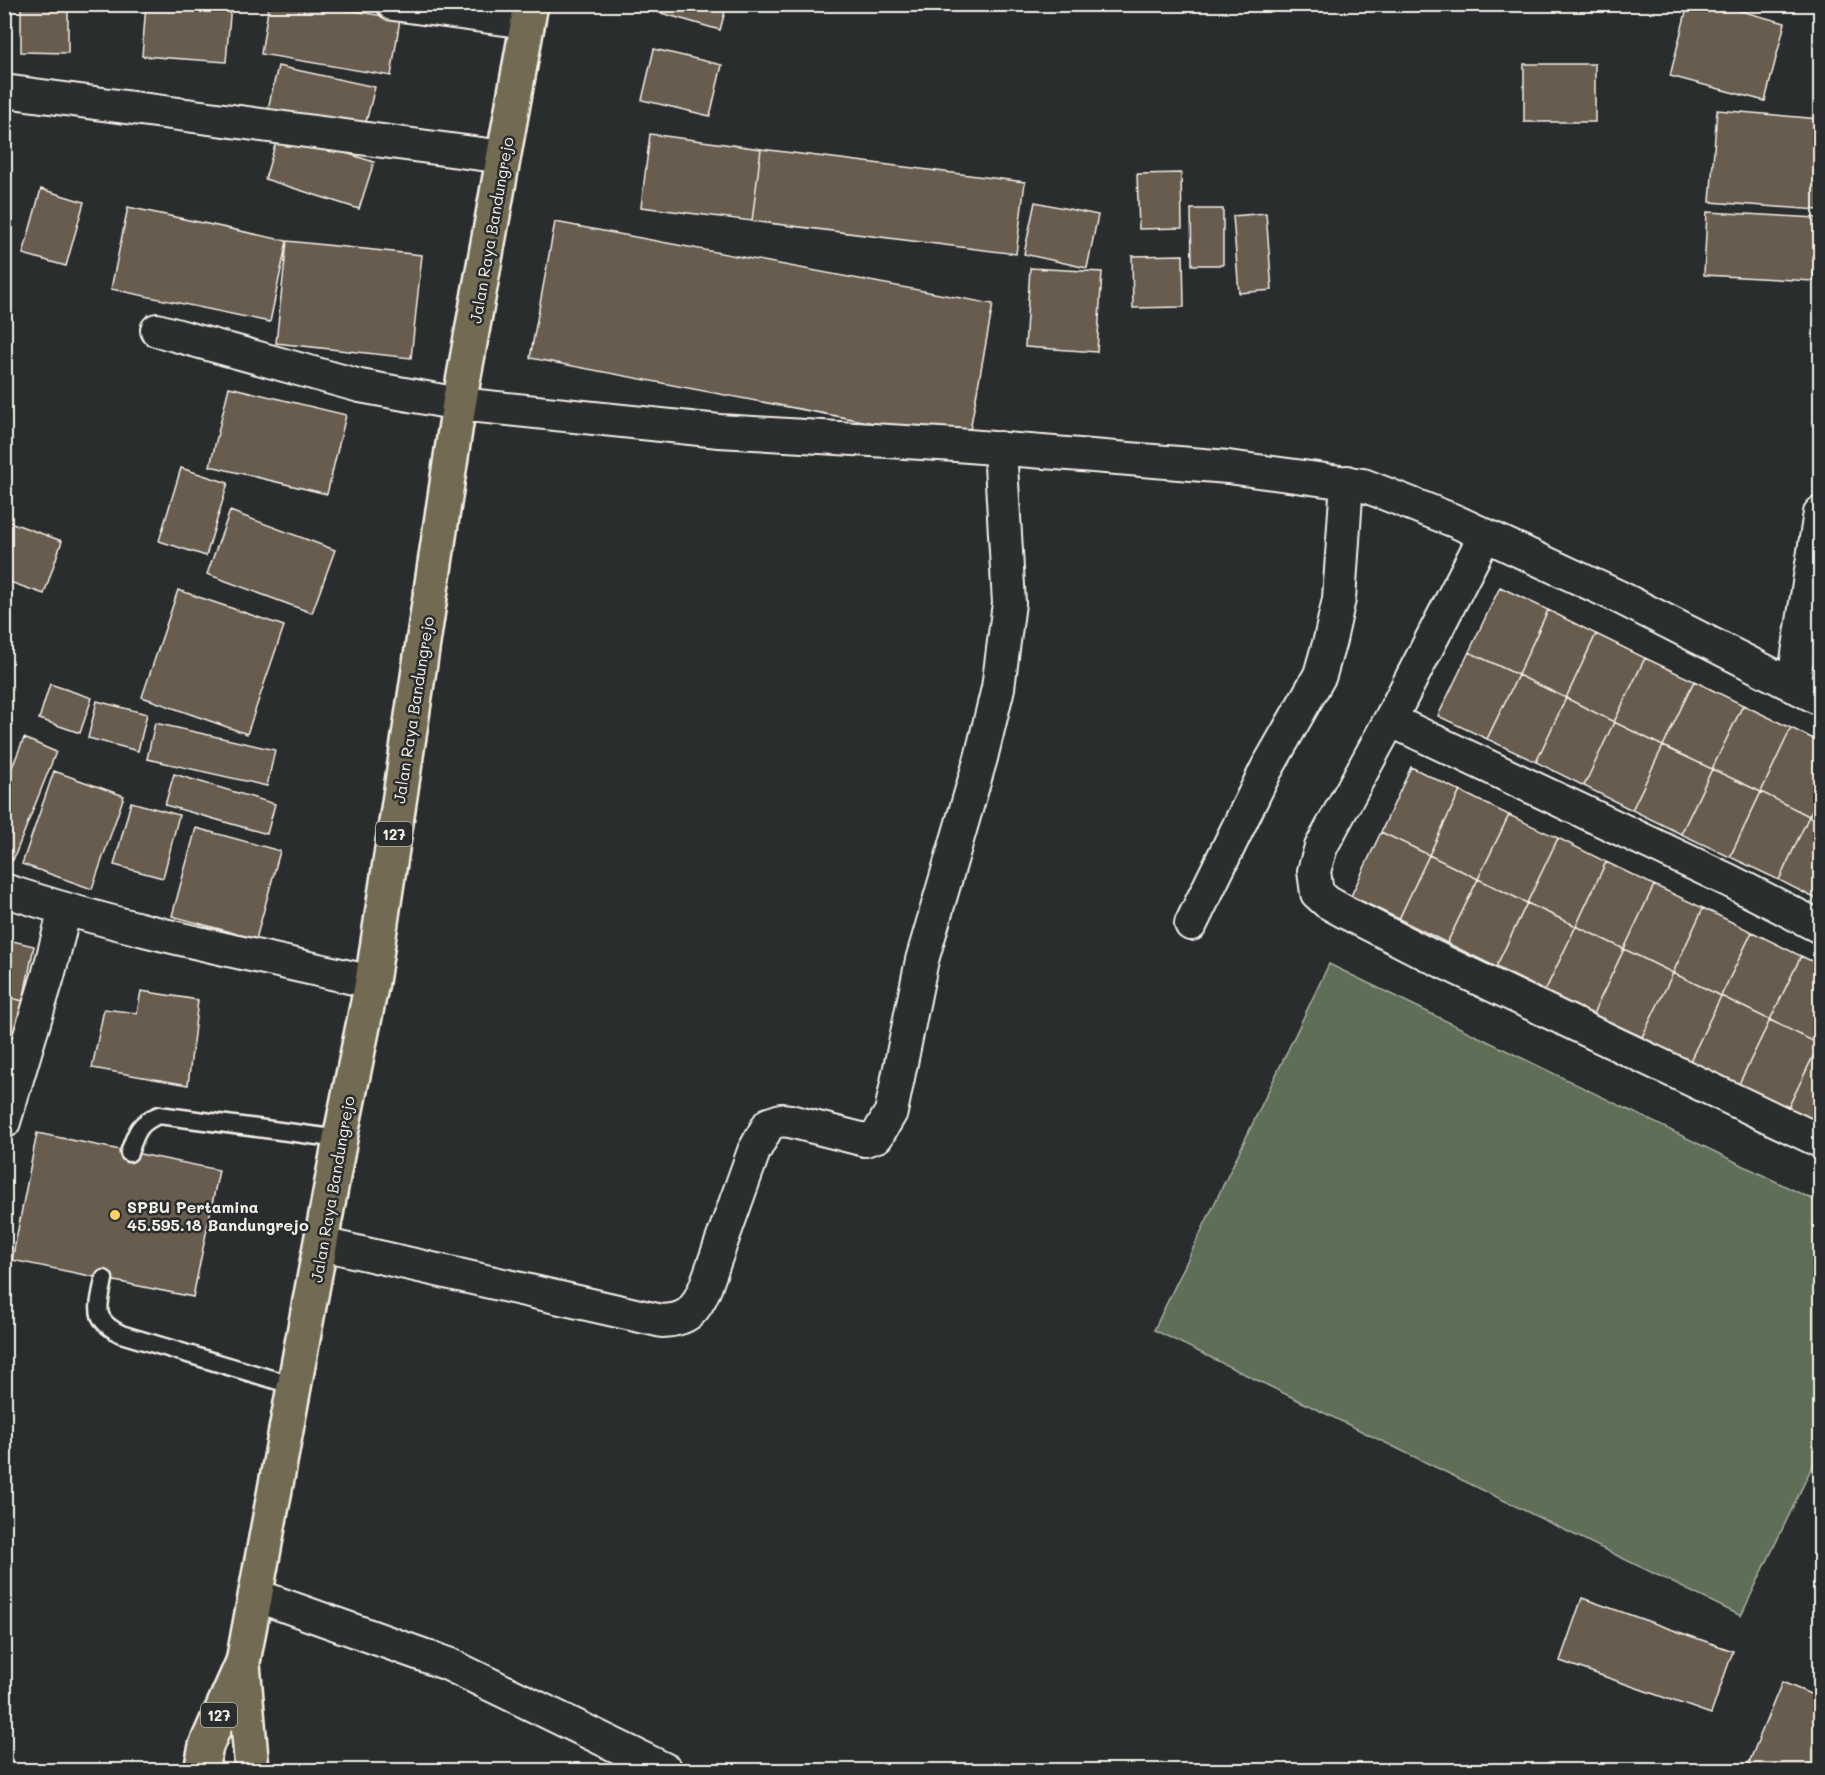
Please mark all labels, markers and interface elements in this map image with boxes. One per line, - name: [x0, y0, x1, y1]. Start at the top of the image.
- street label: Jalan Raya Bandungrejo: [464, 135, 518, 325]
- street label: Jalan Raya Bandungrejo: [388, 615, 438, 805]
- road number: 127: [376, 822, 412, 846]
- street label: Jalan Raya Bandungrejo: [305, 1094, 359, 1284]
- place label: SPBU Pertamina 45.595.18 Bandungrejo: [127, 1196, 309, 1235]
- marker: SPBU Pertamina 45.595.18 Bandungrejo: [108, 1208, 122, 1222]
- road number: 127: [201, 1703, 237, 1727]

